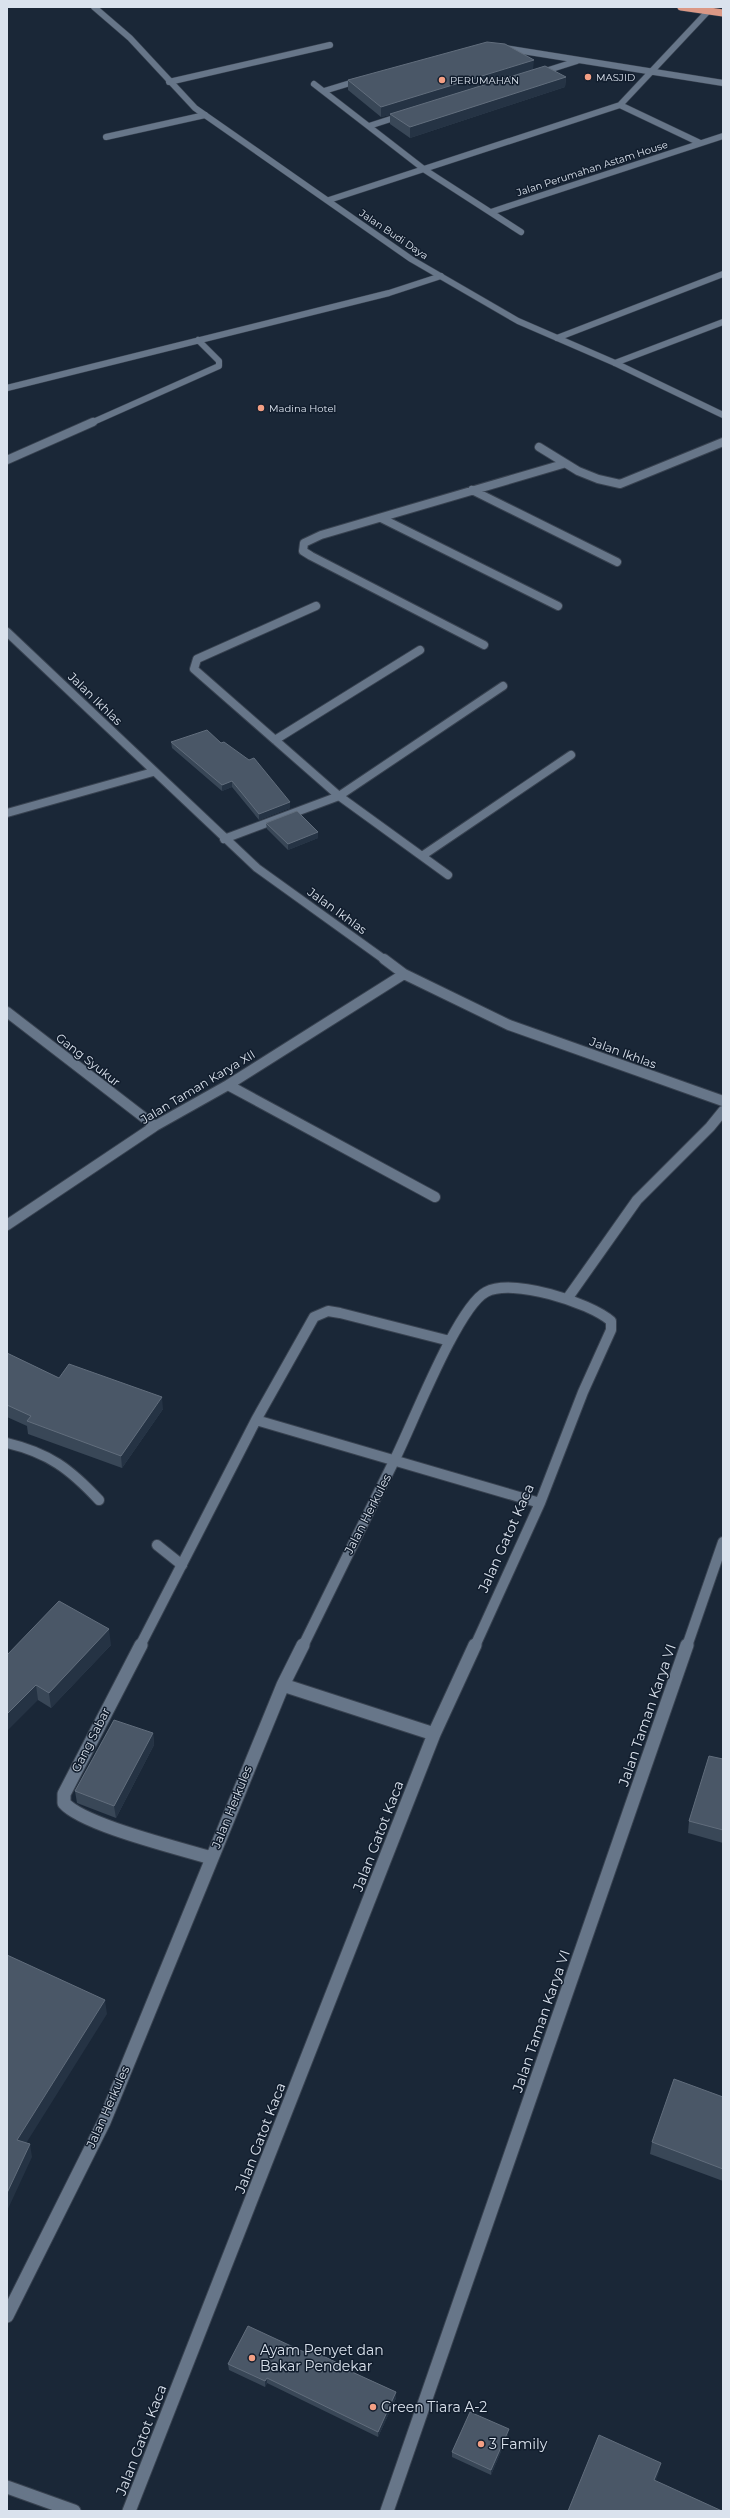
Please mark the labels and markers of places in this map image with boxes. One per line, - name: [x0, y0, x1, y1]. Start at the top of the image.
- place label: MASJID: [596, 71, 635, 84]
- marker: MASJID: [583, 72, 593, 82]
- place label: PERUMAHAN: [450, 74, 519, 87]
- marker: PERUMAHAN: [437, 75, 447, 85]
- place label: Madina Hotel: [269, 402, 336, 415]
- marker: Madina Hotel: [256, 403, 266, 413]
- place label: Ayam Penyet dan Bakar Pendekar: [260, 2341, 384, 2375]
- marker: Ayam Penyet dan Bakar Pendekar: [247, 2353, 257, 2363]
- place label: Green Tiara A-2: [381, 2398, 487, 2416]
- marker: Green Tiara A-2: [368, 2402, 378, 2412]
- place label: 3 Family: [489, 2435, 548, 2453]
- marker: 3 Family: [476, 2439, 486, 2449]

